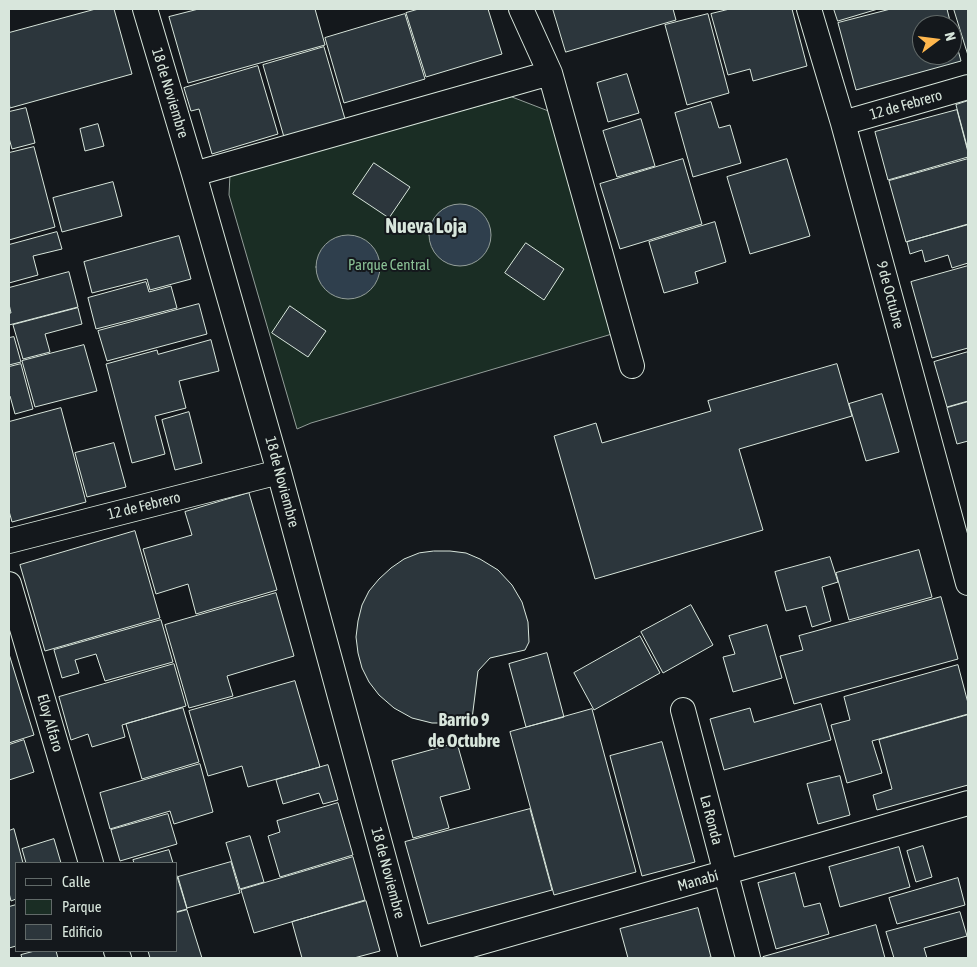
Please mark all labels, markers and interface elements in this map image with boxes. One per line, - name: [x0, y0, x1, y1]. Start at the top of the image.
- north arrow: [912, 15, 962, 65]
- text: N: [942, 30, 959, 42]
- street label: 18 de Noviembre: [148, 46, 192, 140]
- street label: 12 de Febrero: [868, 86, 944, 124]
- district label: Nueva Loja: [385, 215, 467, 239]
- park label: Parque Central: [348, 256, 430, 274]
- street label: 9 de Octubre: [872, 259, 908, 331]
- street label: 18 de Noviembre: [261, 435, 303, 529]
- street label: 12 de Febrero: [106, 488, 182, 524]
- street label: Eloy Alfaro: [33, 692, 67, 754]
- district label: Barrio 9 de Octubre: [428, 709, 500, 752]
- street label: La Ronda: [696, 793, 726, 847]
- street label: 18 de Noviembre: [367, 826, 409, 920]
- legend: [15, 862, 178, 952]
- street label: Manabí: [675, 867, 721, 895]
- text: Calle: [62, 873, 90, 890]
- text: Parque: [62, 898, 102, 915]
- text: Edificio: [62, 923, 103, 940]

